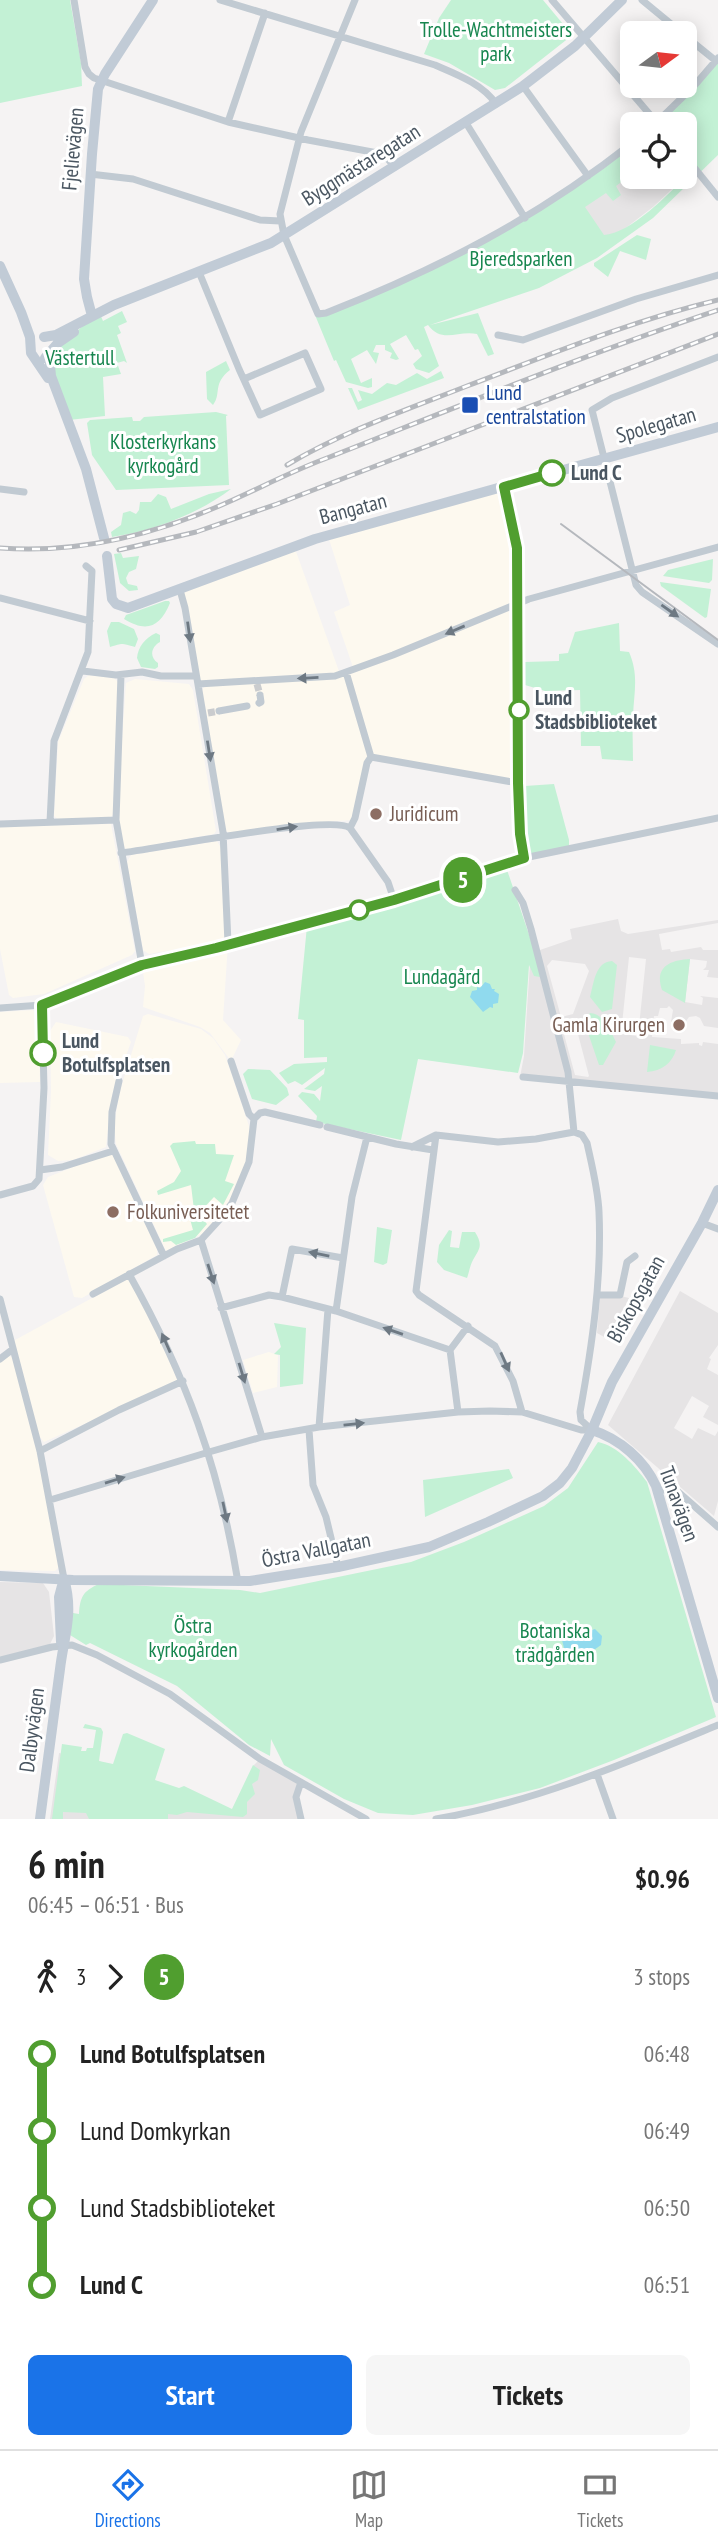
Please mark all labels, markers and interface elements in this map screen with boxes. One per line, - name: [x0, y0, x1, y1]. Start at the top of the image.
- park label: Trolle-Wachtmeisters park: [420, 16, 572, 67]
- north arrow: [620, 21, 696, 98]
- map controls: [620, 21, 697, 189]
- street label: Fjelievägen: [55, 106, 90, 192]
- button: locate: [620, 112, 697, 189]
- street label: Byggmästaregatan: [297, 118, 425, 212]
- park label: Bjeredsparken: [470, 245, 572, 272]
- park label: Västertull: [44, 344, 115, 371]
- place label: Lund centralstation: [486, 379, 586, 430]
- marker: Lund centralstation: [460, 395, 480, 415]
- street label: Spolegatan: [613, 400, 699, 449]
- park label: Klosterkyrkans kyrkogård: [110, 428, 216, 479]
- place label: Lund C: [571, 459, 622, 486]
- marker: Lund C: [539, 460, 565, 486]
- street label: Bangatan: [316, 487, 389, 530]
- one-way arrow: [661, 603, 679, 617]
- one-way arrow: [184, 622, 195, 644]
- one-way arrow: [444, 625, 465, 636]
- one-way arrow: [297, 672, 319, 683]
- place label: Lund Stadsbiblioteket: [535, 684, 657, 735]
- marker: Lund Stadsbiblioteket: [509, 700, 529, 720]
- one-way arrow: [204, 740, 215, 762]
- place label: Juridicum: [389, 800, 458, 827]
- marker: Juridicum: [368, 806, 384, 822]
- one-way arrow: [276, 822, 298, 833]
- line badge: 5: [440, 857, 486, 903]
- text: 5: [457, 864, 469, 895]
- unlabelled marker: [349, 900, 369, 920]
- park label: Lundagård: [404, 963, 480, 990]
- place label: Gamla Kirurgen: [552, 1011, 665, 1038]
- marker: Gamla Kirurgen: [671, 1017, 687, 1033]
- place label: Lund Botulfsplatsen: [62, 1027, 170, 1078]
- marker: Lund Botulfsplatsen: [30, 1040, 56, 1066]
- place label: Folkuniversitetet: [127, 1198, 249, 1225]
- marker: Folkuniversitetet: [105, 1204, 121, 1220]
- one-way arrow: [308, 1248, 330, 1259]
- street label: Biskopsgatan: [601, 1250, 671, 1347]
- one-way arrow: [206, 1264, 216, 1285]
- one-way arrow: [382, 1325, 403, 1336]
- one-way arrow: [160, 1332, 171, 1353]
- one-way arrow: [500, 1352, 511, 1373]
- one-way arrow: [237, 1362, 247, 1383]
- one-way arrow: [343, 1418, 365, 1429]
- street label: Tunavägen: [653, 1463, 705, 1545]
- one-way arrow: [105, 1474, 126, 1484]
- one-way arrow: [219, 1502, 230, 1524]
- street label: Östra Vallgatan: [259, 1526, 373, 1573]
- park label: Östra kyrkogården: [148, 1612, 238, 1663]
- park label: Botaniska trädgården: [515, 1617, 595, 1668]
- street label: Dalbyvägen: [13, 1686, 50, 1774]
- text: 6 min: [28, 1839, 105, 1888]
- text: $0.96: [635, 1862, 690, 1895]
- text: 06:45 – 06:51 · Bus: [28, 1890, 184, 1919]
- icon: walk: [28, 1958, 66, 1996]
- icon: forward: [96, 1958, 134, 1996]
- text: 5: [158, 1961, 170, 1992]
- text: 3: [76, 1962, 86, 1991]
- text: 3 stops: [633, 1962, 690, 1991]
- text: Lund Botulfsplatsen: [80, 2037, 265, 2070]
- text: 06:48: [644, 2039, 690, 2068]
- text: Lund Domkyrkan: [80, 2114, 231, 2147]
- text: 06:49: [644, 2116, 690, 2145]
- text: Lund Stadsbiblioteket: [80, 2191, 275, 2224]
- text: 06:50: [644, 2193, 690, 2222]
- text: Lund C: [80, 2268, 143, 2301]
- text: 06:51: [644, 2270, 690, 2299]
- button: Start: [28, 2355, 352, 2435]
- button: Tickets: [366, 2355, 690, 2435]
- tab: Directions: [95, 2466, 161, 2532]
- tab: Map: [350, 2466, 388, 2532]
- tab: Tickets: [577, 2466, 623, 2532]

